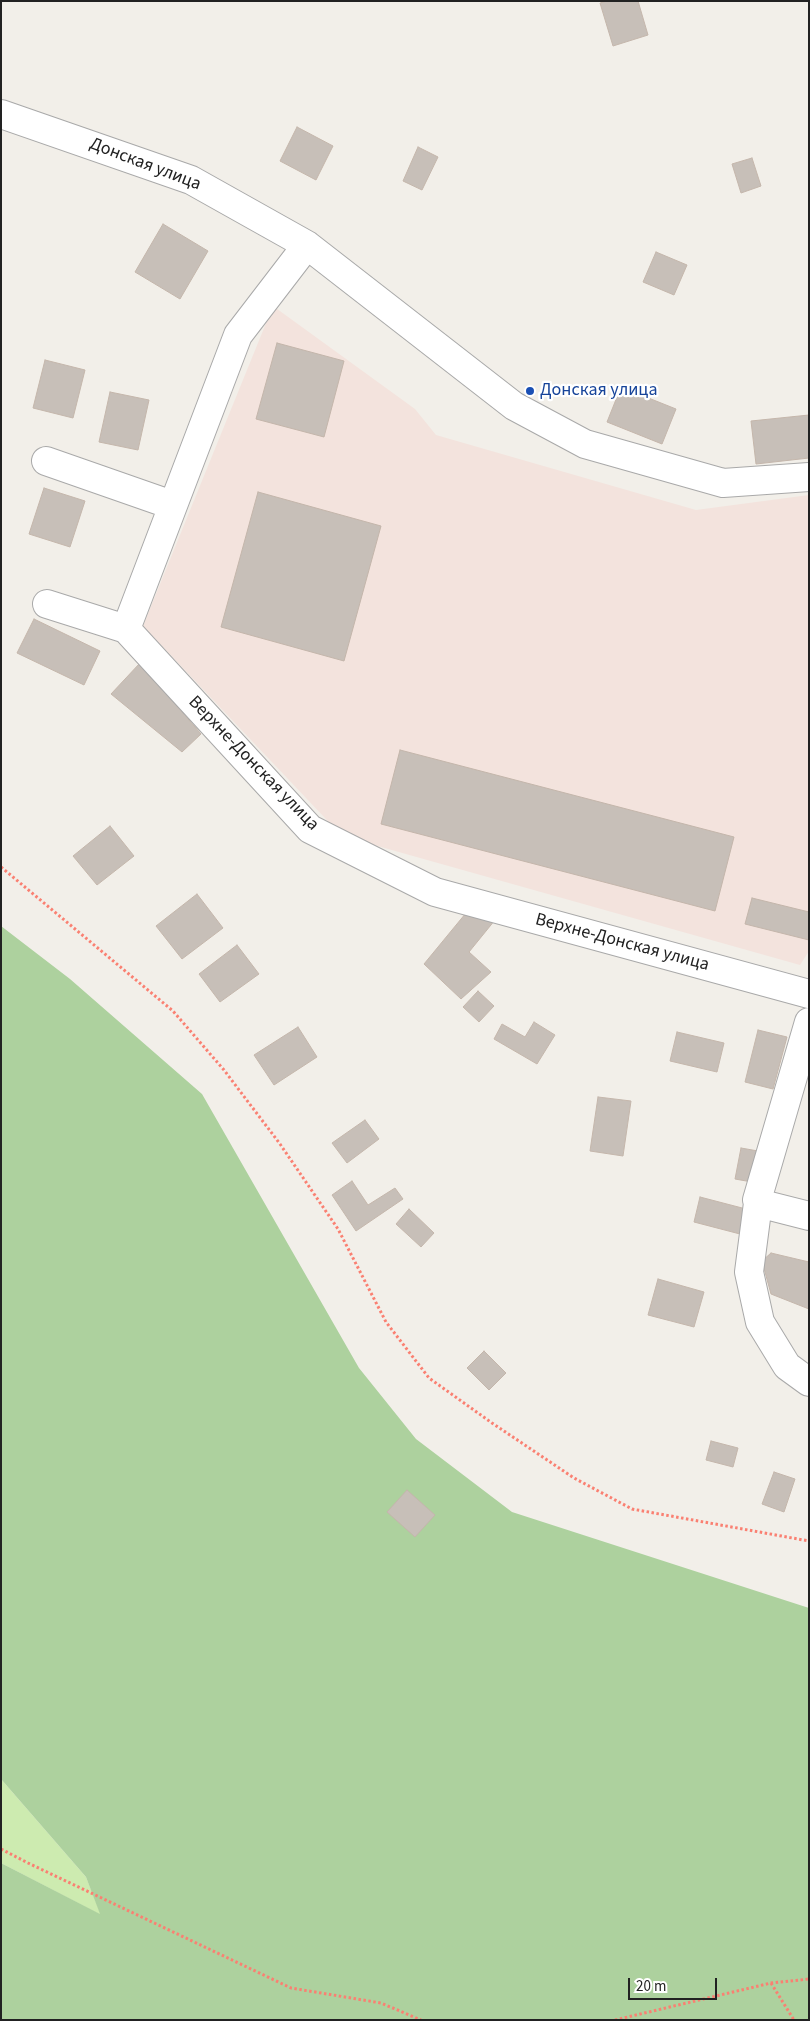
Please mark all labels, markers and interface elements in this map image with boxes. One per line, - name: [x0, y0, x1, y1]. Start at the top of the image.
- street label: Донская улица: [86, 134, 204, 196]
- place label: Донская улица: [540, 380, 658, 402]
- marker: Донская улица: [524, 385, 536, 397]
- street label: Верхне-Донская улица: [183, 692, 323, 836]
- street label: Верхне-Донская улица: [533, 909, 711, 977]
- scale bar: [630, 1968, 719, 2000]
- text: 20 m: [636, 1976, 666, 1997]

